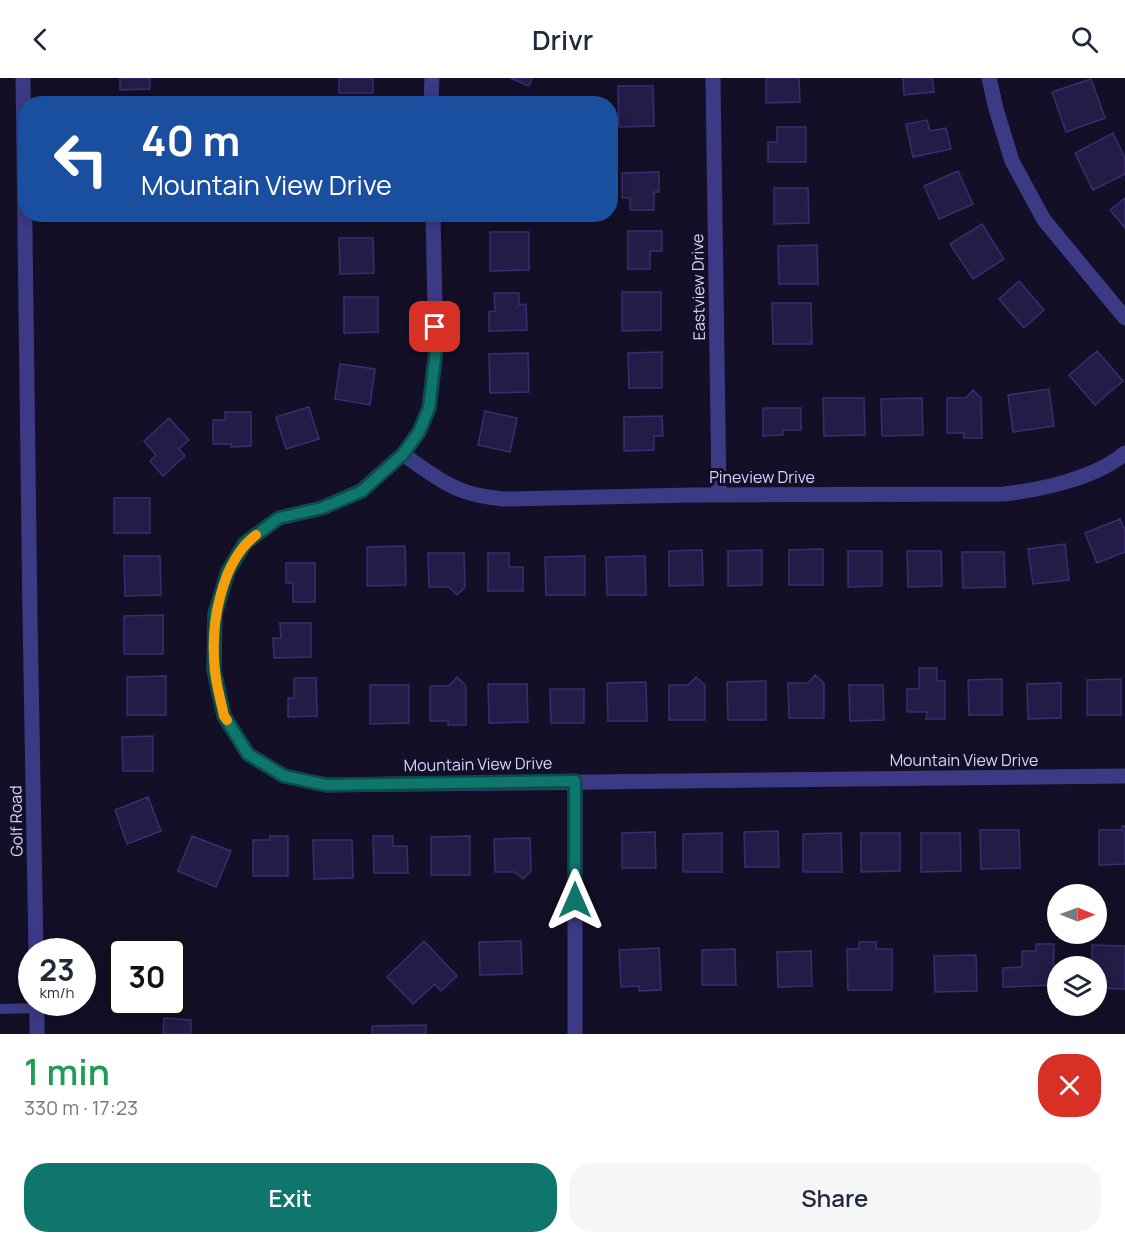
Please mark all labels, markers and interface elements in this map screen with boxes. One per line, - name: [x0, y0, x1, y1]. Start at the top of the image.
- text: Drivr: [532, 21, 593, 58]
- icon: back: [24, 23, 57, 56]
- icon: search: [1068, 23, 1101, 56]
- text: 40 m: [141, 111, 240, 169]
- icon: left: [42, 120, 120, 198]
- text: Mountain View Drive: [141, 166, 392, 203]
- street label: Eastview Drive: [686, 234, 710, 340]
- pin: [409, 301, 460, 352]
- icon: arrive: [418, 310, 451, 343]
- street label: Pineview Drive: [709, 466, 815, 488]
- street label: Mountain View Drive: [890, 749, 1038, 771]
- street label: Mountain View Drive: [403, 752, 553, 776]
- street label: Golf Road: [4, 785, 28, 857]
- position arrow: [543, 868, 607, 932]
- north arrow: [1047, 884, 1107, 944]
- map controls: [1047, 884, 1107, 1016]
- speed limit sign: 30: [108, 938, 186, 1016]
- text: 23: [39, 949, 75, 990]
- button: layers: [1047, 956, 1107, 1016]
- text: km/h: [40, 982, 74, 1003]
- text: 1 min: [24, 1047, 110, 1096]
- button: close: [1038, 1054, 1101, 1117]
- text: 330 m · 17:23: [24, 1094, 138, 1121]
- button: Exit: [24, 1163, 557, 1232]
- button: Share: [569, 1163, 1101, 1232]

